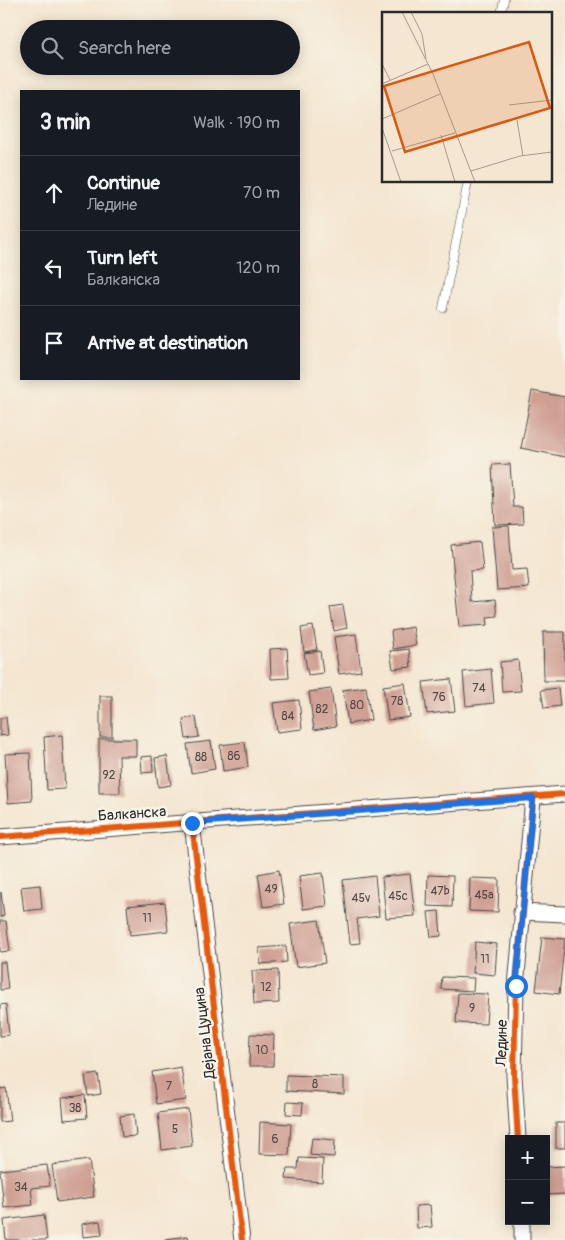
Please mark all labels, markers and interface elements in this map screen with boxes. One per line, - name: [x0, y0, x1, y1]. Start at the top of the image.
- inset map: [382, 12, 552, 182]
- search box: [20, 20, 300, 75]
- icon: search: [38, 34, 66, 62]
- text: Search here: [78, 36, 171, 60]
- text: 3 min: [40, 109, 90, 136]
- text: Walk · 190 m: [193, 113, 280, 133]
- text: Continue: [87, 171, 160, 195]
- icon: ahead: [40, 179, 68, 207]
- text: 70 m: [243, 183, 280, 203]
- text: Ледине: [87, 195, 137, 215]
- text: Turn left: [87, 246, 157, 270]
- icon: left: [40, 254, 68, 282]
- text: 120 m: [236, 258, 280, 278]
- text: Балканска: [87, 270, 160, 290]
- icon: arrive: [40, 329, 68, 357]
- text: Arrive at destination: [87, 331, 248, 355]
- house number: 74: [472, 681, 486, 696]
- house number: 76: [432, 690, 446, 705]
- house number: 78: [391, 694, 403, 709]
- house number: 80: [350, 698, 364, 713]
- house number: 82: [316, 702, 329, 717]
- house number: 84: [281, 709, 295, 724]
- house number: 86: [227, 749, 241, 764]
- house number: 88: [195, 750, 207, 765]
- house number: 92: [103, 768, 116, 783]
- street label: Балканска: [97, 802, 167, 826]
- route end: [181, 812, 204, 835]
- house number: 49: [264, 882, 278, 897]
- house number: 47b: [430, 884, 450, 899]
- house number: 45a: [474, 888, 494, 903]
- house number: 45c: [388, 889, 408, 904]
- house number: 45v: [352, 891, 370, 906]
- house number: 11: [142, 911, 152, 926]
- house number: 11: [480, 952, 490, 967]
- route start: [505, 975, 528, 998]
- house number: 12: [260, 980, 272, 995]
- street label: Дејана Цуцина: [190, 986, 220, 1081]
- house number: 9: [469, 1001, 475, 1016]
- street label: Ледине: [492, 1019, 512, 1068]
- house number: 10: [256, 1043, 268, 1058]
- house number: 8: [312, 1077, 318, 1092]
- house number: 7: [166, 1079, 173, 1094]
- house number: 38: [69, 1101, 81, 1116]
- house number: 5: [172, 1122, 178, 1137]
- house number: 6: [272, 1132, 279, 1147]
- map controls: [505, 1135, 550, 1225]
- button: +: [505, 1135, 550, 1180]
- house number: 34: [14, 1180, 28, 1195]
- button: −: [505, 1180, 550, 1225]

